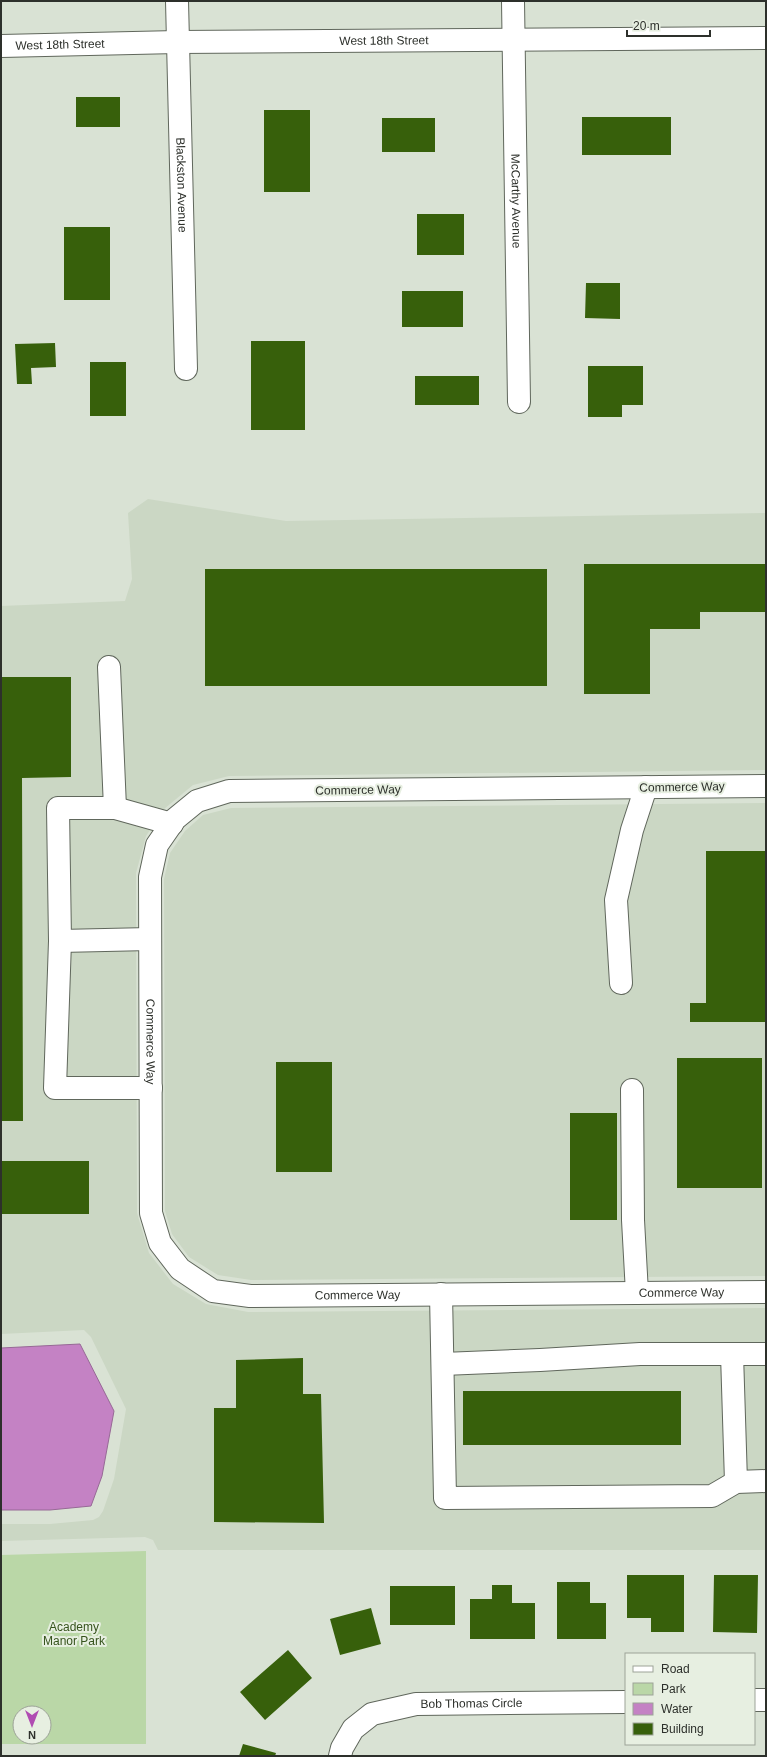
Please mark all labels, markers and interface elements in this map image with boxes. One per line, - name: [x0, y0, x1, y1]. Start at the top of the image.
- scale bar: [627, 12, 710, 38]
- text: 20 m: [633, 19, 660, 33]
- street label: West 18th Street: [339, 33, 429, 48]
- street label: West 18th Street: [15, 37, 105, 53]
- street label: Blackston Avenue: [173, 137, 190, 233]
- street label: McCarthy Avenue: [508, 154, 524, 249]
- street label: Commerce Way: [639, 779, 725, 795]
- street label: Commerce Way: [315, 782, 401, 798]
- street label: Commerce Way: [143, 999, 158, 1084]
- street label: Commerce Way: [639, 1285, 724, 1300]
- street label: Commerce Way: [315, 1288, 400, 1302]
- park label: Academy Manor Park: [43, 1620, 106, 1648]
- legend: [625, 1653, 755, 1745]
- text: Road: [661, 1662, 690, 1676]
- text: Park: [661, 1682, 687, 1696]
- street label: Bob Thomas Circle: [420, 1696, 523, 1711]
- text: Water: [661, 1702, 693, 1716]
- north arrow: [12, 1705, 52, 1745]
- text: Building: [661, 1722, 704, 1736]
- text: N: [28, 1729, 36, 1741]

